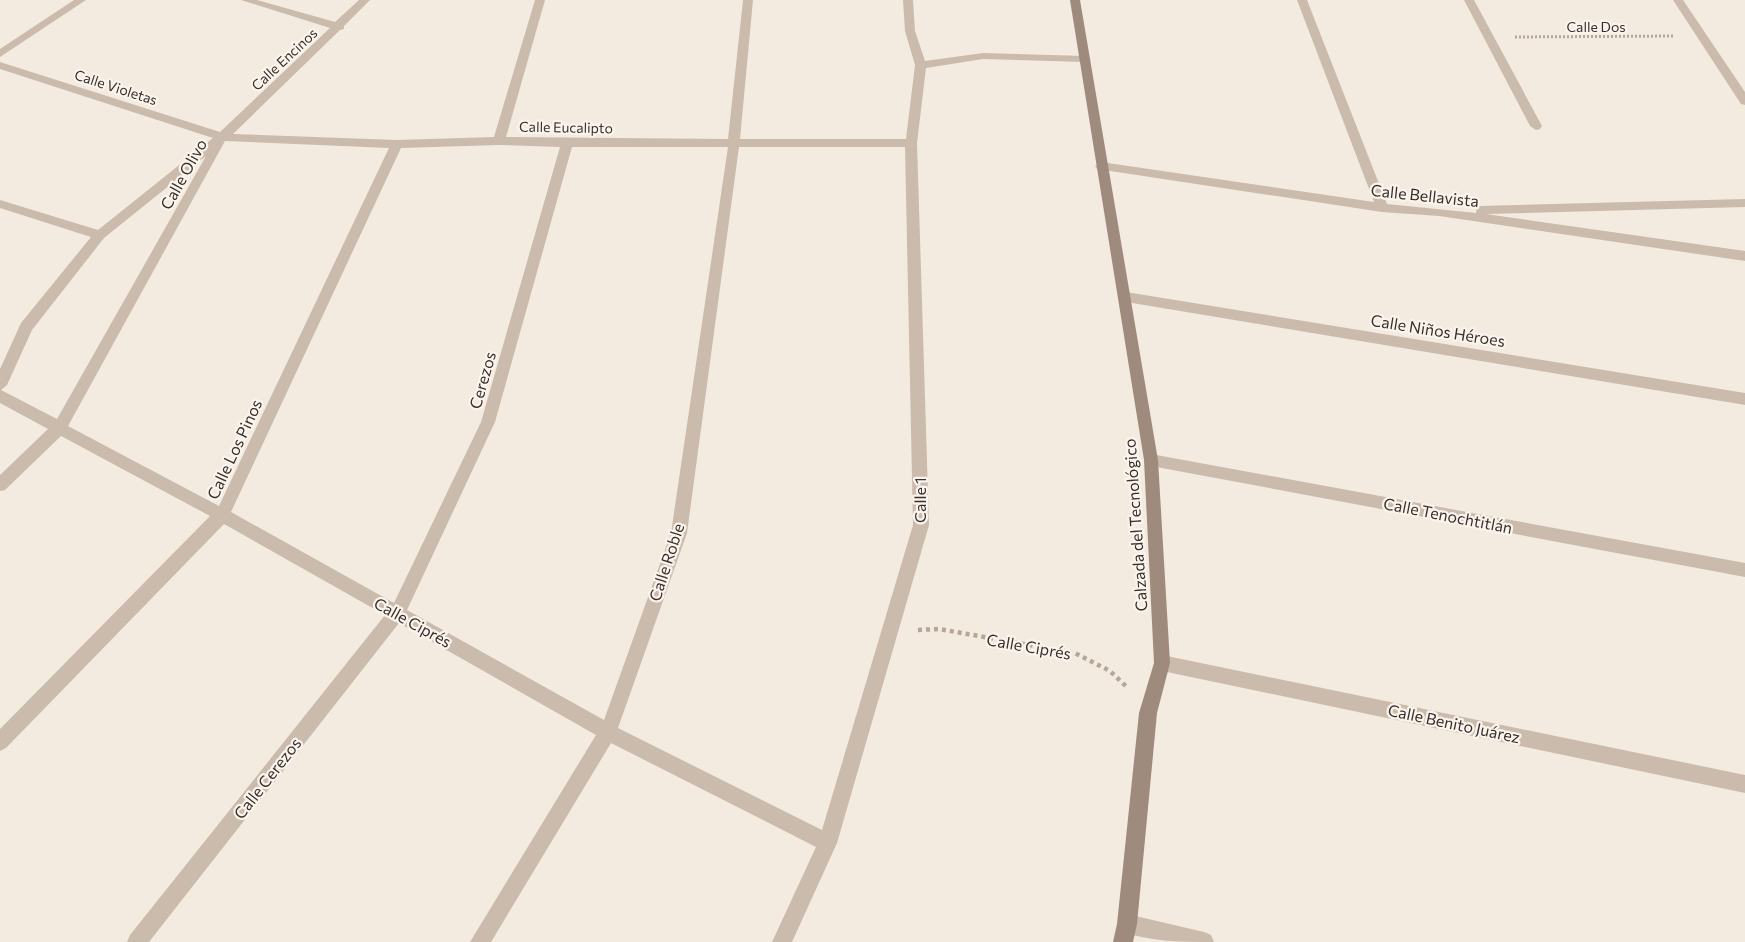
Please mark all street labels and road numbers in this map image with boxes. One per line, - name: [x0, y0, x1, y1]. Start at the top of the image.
- street label: Calle Dos: [1567, 18, 1626, 35]
- street label: Calle Encinos: [248, 24, 320, 94]
- street label: Calle Violetas: [73, 66, 159, 108]
- street label: Calle Eucalipto: [519, 118, 613, 136]
- street label: Calle Olivo: [156, 135, 210, 213]
- street label: Calle Bellavista: [1370, 180, 1480, 210]
- street label: Calle Niños Héroes: [1369, 310, 1507, 350]
- street label: Cerezos: [465, 349, 499, 411]
- street label: Calle Los Pinos: [203, 396, 265, 502]
- street label: Calzada del Tecnológico: [1119, 438, 1151, 612]
- street label: Calle 1: [910, 477, 929, 523]
- street label: Calle Tenochtitlán: [1382, 493, 1514, 537]
- street label: Calle Roble: [644, 521, 688, 603]
- street label: Calle Ciprés: [371, 593, 455, 651]
- street label: Calle Ciprés: [985, 629, 1073, 663]
- street label: Calle Benito Juárez: [1386, 700, 1522, 746]
- street label: Calle Cerezos: [229, 734, 305, 822]

